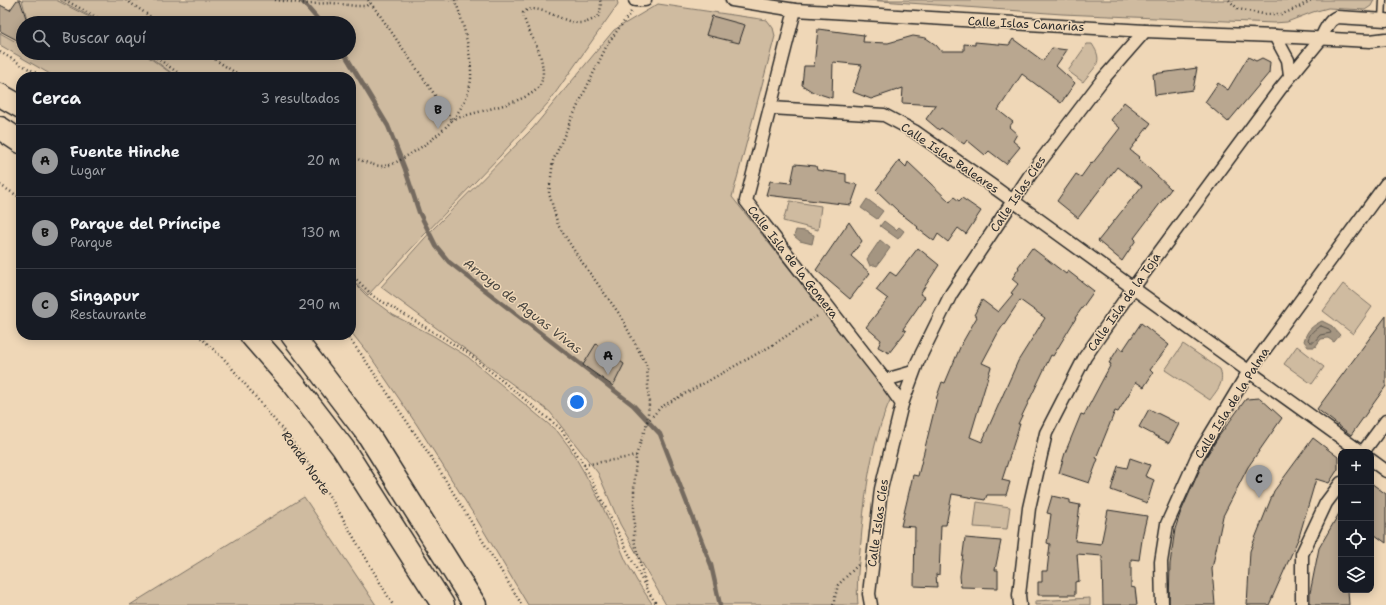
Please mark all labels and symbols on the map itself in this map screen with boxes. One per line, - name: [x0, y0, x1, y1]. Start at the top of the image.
- street label: Calle Islas Canarias: [967, 13, 1085, 35]
- pin: B: [425, 96, 451, 129]
- street label: Calle Islas Baleares: [898, 119, 1002, 197]
- street label: Calle Islas Cíes: [987, 153, 1050, 235]
- street label: Calle Isla de la Gomera: [744, 202, 842, 322]
- street label: Calle Isla de la Toja: [1084, 249, 1164, 355]
- water label: Arroyo de Aguas Vivas: [460, 254, 586, 358]
- pin: A: [595, 342, 621, 375]
- street label: Calle Isla de la Palma: [1191, 344, 1273, 462]
- your location: [567, 392, 587, 412]
- street label: Ronda Norte: [278, 428, 334, 498]
- pin: C: [1246, 465, 1272, 498]
- street label: Calle Islas Cíes: [864, 478, 892, 568]

